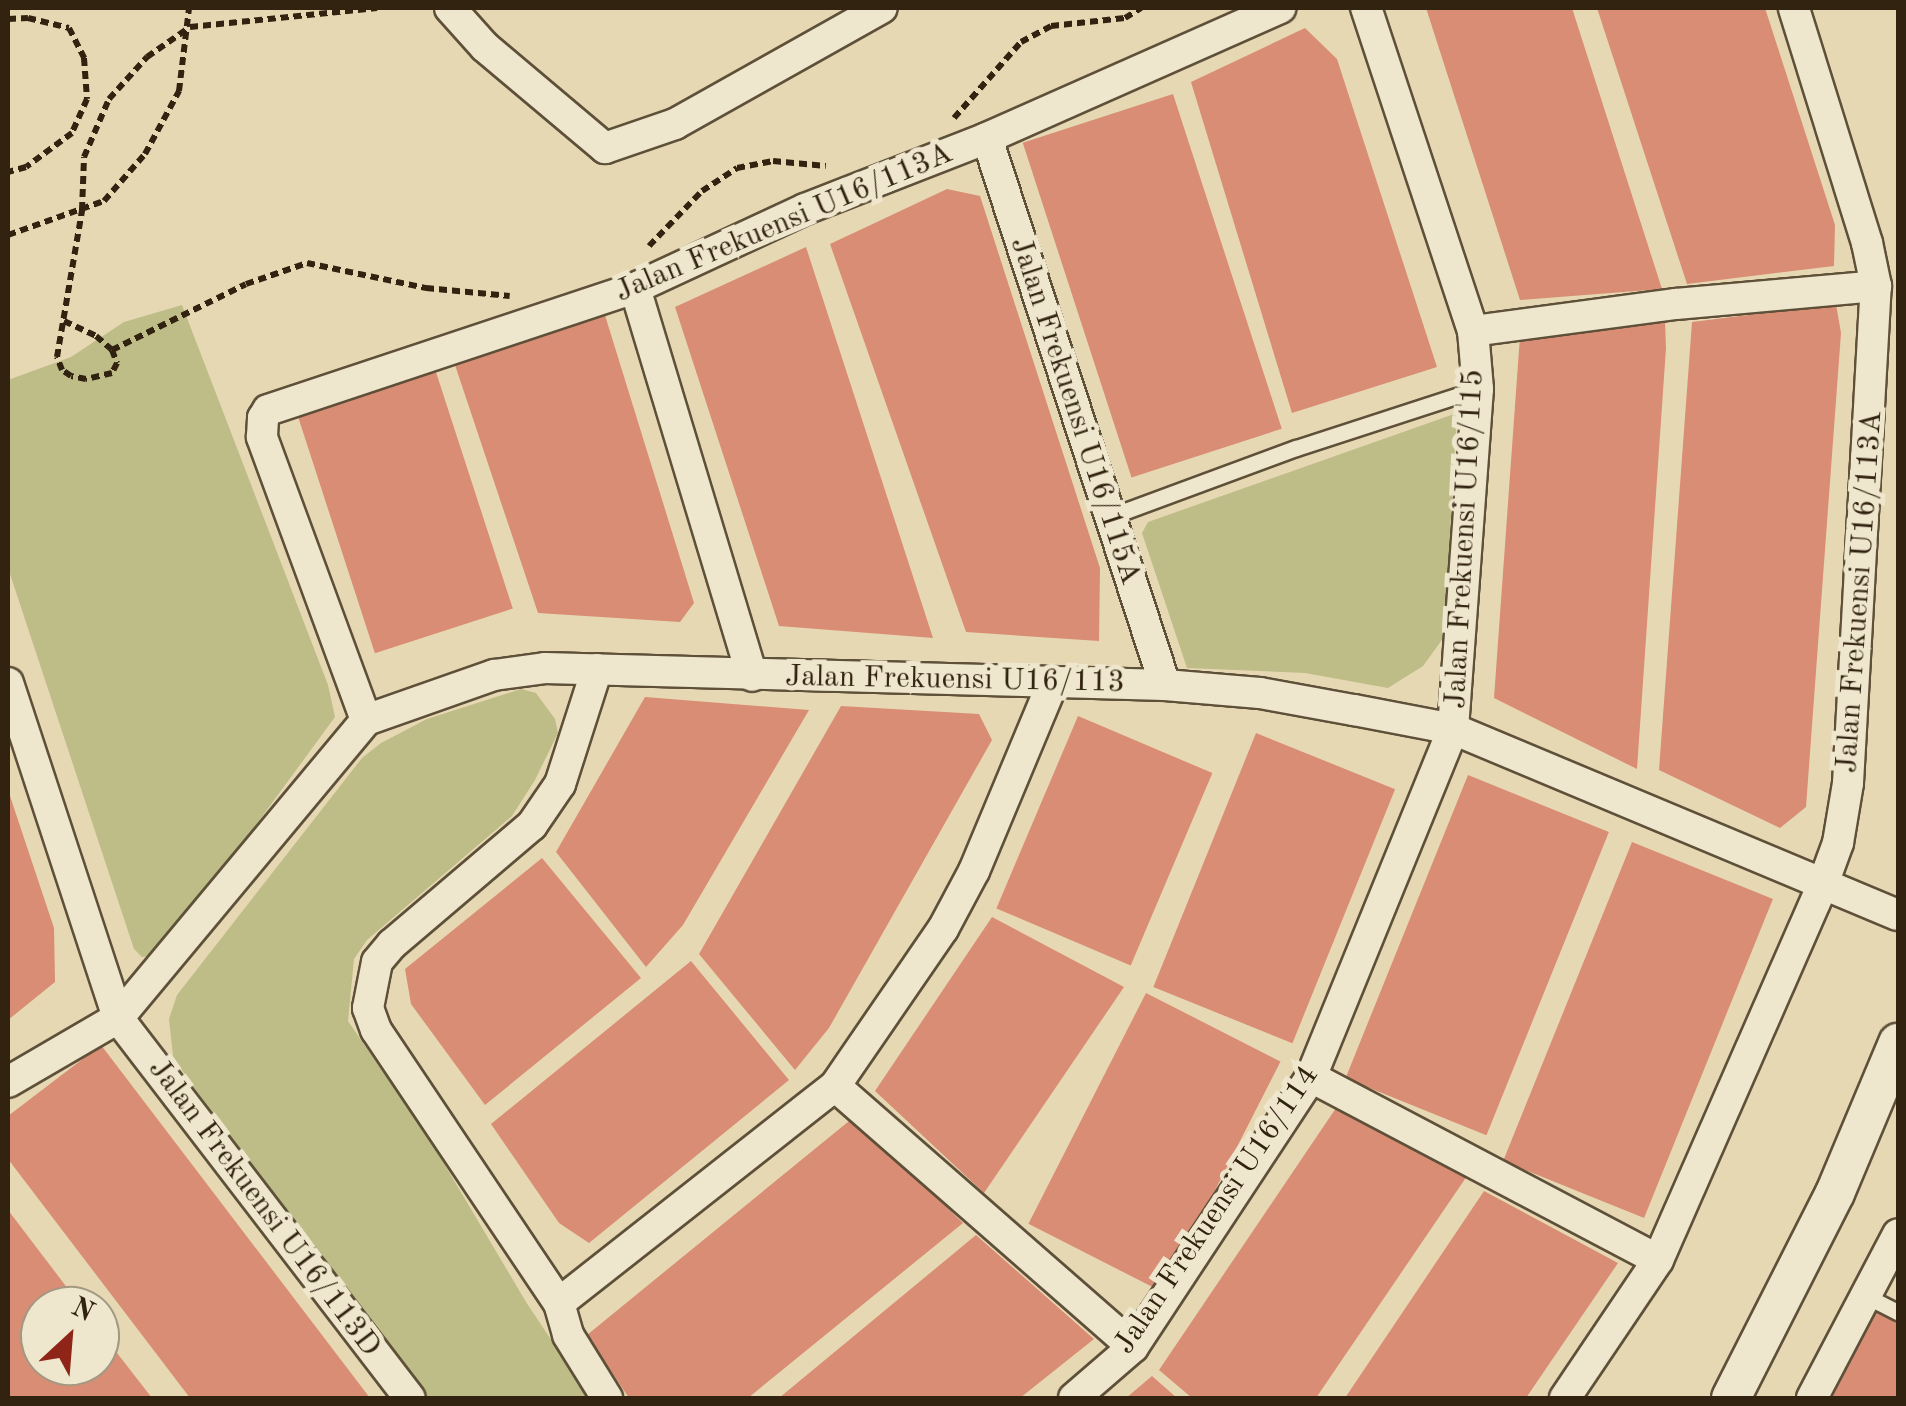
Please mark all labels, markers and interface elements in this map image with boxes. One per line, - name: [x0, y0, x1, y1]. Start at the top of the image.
- street label: Jalan Frekuensi U16/113A: [610, 136, 958, 310]
- street label: Jalan Frekuensi U16/115A: [1002, 233, 1148, 589]
- street label: Jalan Frekuensi U16/115: [1438, 368, 1492, 710]
- street label: Jalan Frekuensi U16/113A: [1829, 410, 1891, 774]
- street label: Jalan Frekuensi U16/113: [785, 659, 1125, 701]
- street label: Jalan Frekuensi U16/113D: [140, 1052, 388, 1364]
- street label: Jalan Frekuensi U16/114: [1107, 1059, 1327, 1361]
- north arrow: [20, 1286, 120, 1386]
- text: N: [67, 1294, 98, 1328]

